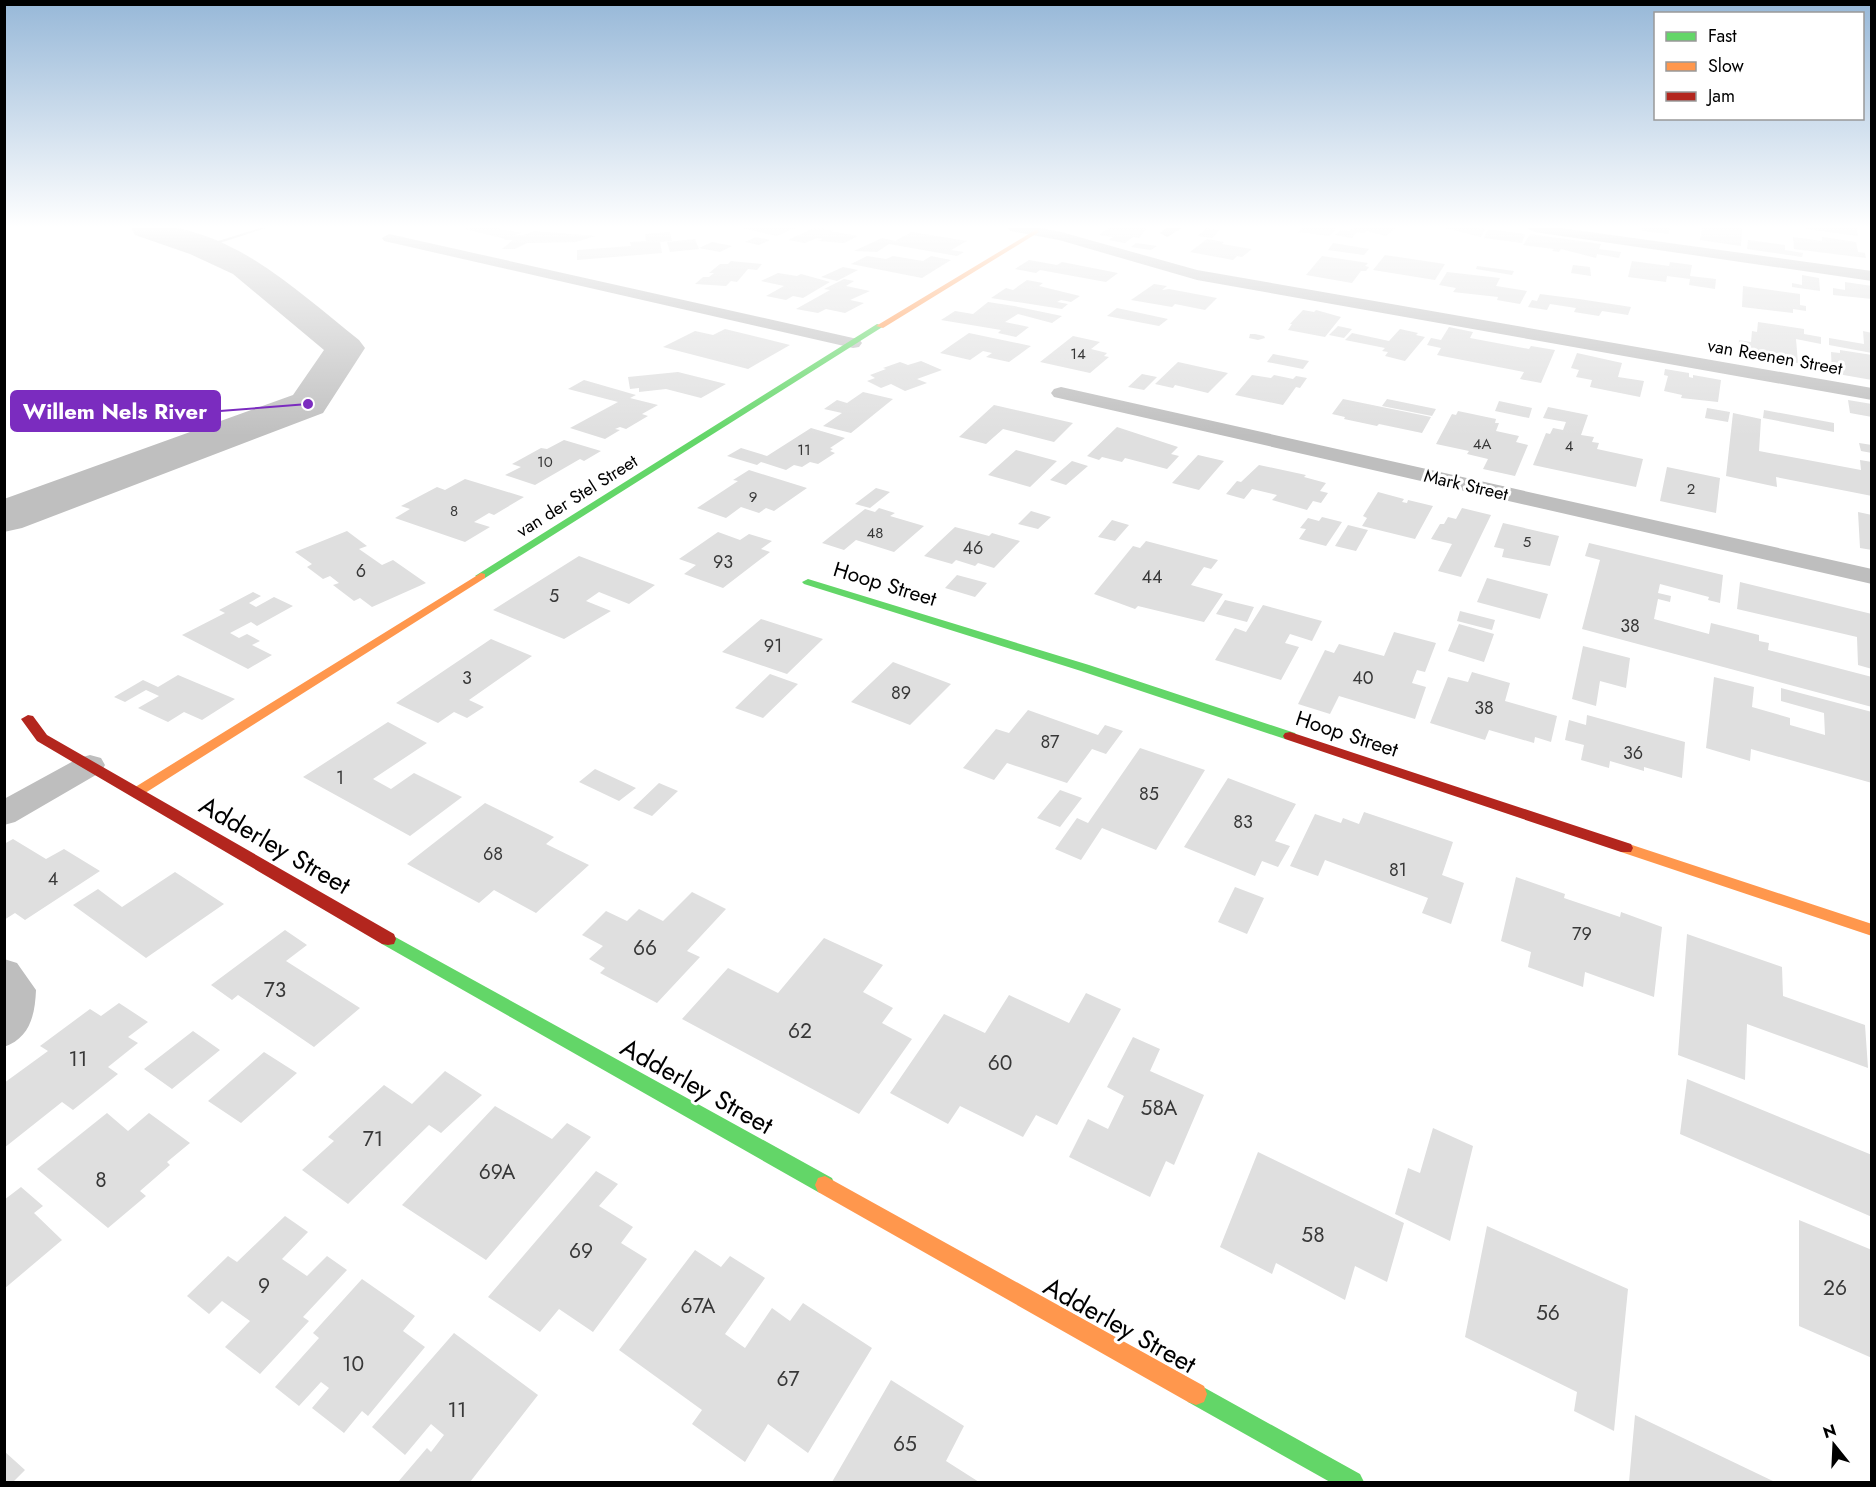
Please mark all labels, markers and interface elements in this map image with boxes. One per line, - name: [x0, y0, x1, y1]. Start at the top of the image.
- legend: [1654, 12, 1864, 120]
- text: Fast: [1708, 23, 1737, 49]
- text: Slow: [1708, 53, 1745, 79]
- text: Jam: [1706, 83, 1735, 109]
- street label: van Reenen Street: [1705, 332, 1845, 382]
- house number: 14: [1070, 343, 1086, 365]
- callout: Willem Nels River: [11, 391, 220, 431]
- text: Willem Nels River: [23, 395, 207, 427]
- house number: 4A: [1473, 433, 1491, 455]
- house number: 4: [1565, 435, 1574, 457]
- house number: 11: [797, 439, 811, 461]
- street label: van der Stel Street: [511, 448, 643, 544]
- house number: 10: [537, 451, 553, 473]
- street label: Mark Street: [1421, 463, 1511, 507]
- house number: 2: [1687, 478, 1695, 500]
- house number: 9: [749, 486, 757, 508]
- house number: 8: [450, 500, 458, 522]
- house number: 48: [867, 522, 883, 544]
- house number: 5: [1523, 531, 1531, 553]
- house number: 46: [963, 535, 983, 561]
- house number: 93: [713, 549, 733, 575]
- street label: Hoop Street: [830, 554, 940, 614]
- house number: 6: [356, 558, 366, 584]
- house number: 44: [1142, 564, 1163, 590]
- house number: 5: [549, 583, 559, 609]
- house number: 38: [1620, 613, 1640, 639]
- house number: 91: [764, 633, 782, 659]
- house number: 3: [462, 665, 472, 691]
- house number: 40: [1352, 665, 1374, 691]
- house number: 89: [891, 680, 911, 706]
- house number: 38: [1474, 695, 1494, 721]
- street label: Hoop Street: [1292, 703, 1402, 765]
- house number: 87: [1040, 729, 1060, 755]
- house number: 36: [1623, 740, 1643, 766]
- house number: 1: [336, 765, 344, 791]
- house number: 85: [1139, 781, 1159, 807]
- street label: Adderley Street: [192, 786, 358, 904]
- house number: 83: [1233, 809, 1253, 835]
- house number: 68: [483, 841, 503, 867]
- house number: 81: [1389, 857, 1407, 883]
- house number: 4: [48, 866, 58, 892]
- house number: 79: [1572, 921, 1592, 947]
- house number: 66: [633, 933, 657, 963]
- house number: 73: [264, 975, 286, 1005]
- house number: 62: [788, 1016, 812, 1046]
- street label: Adderley Street: [614, 1028, 781, 1144]
- house number: 11: [69, 1044, 87, 1074]
- house number: 60: [988, 1048, 1012, 1078]
- house number: 58A: [1141, 1093, 1178, 1123]
- house number: 71: [363, 1124, 383, 1154]
- house number: 69A: [479, 1157, 515, 1187]
- house number: 8: [95, 1165, 107, 1195]
- house number: 58: [1301, 1220, 1325, 1250]
- house number: 69: [569, 1236, 593, 1266]
- street label: Adderley Street: [1037, 1267, 1204, 1383]
- house number: 9: [258, 1271, 270, 1301]
- house number: 26: [1823, 1273, 1847, 1303]
- house number: 67A: [681, 1291, 716, 1321]
- house number: 56: [1536, 1298, 1560, 1328]
- house number: 10: [342, 1349, 364, 1379]
- house number: 67: [776, 1364, 800, 1394]
- house number: 11: [448, 1395, 466, 1425]
- north arrow: [1804, 1415, 1864, 1475]
- text: N: [1820, 1418, 1839, 1444]
- house number: 65: [893, 1429, 917, 1459]

